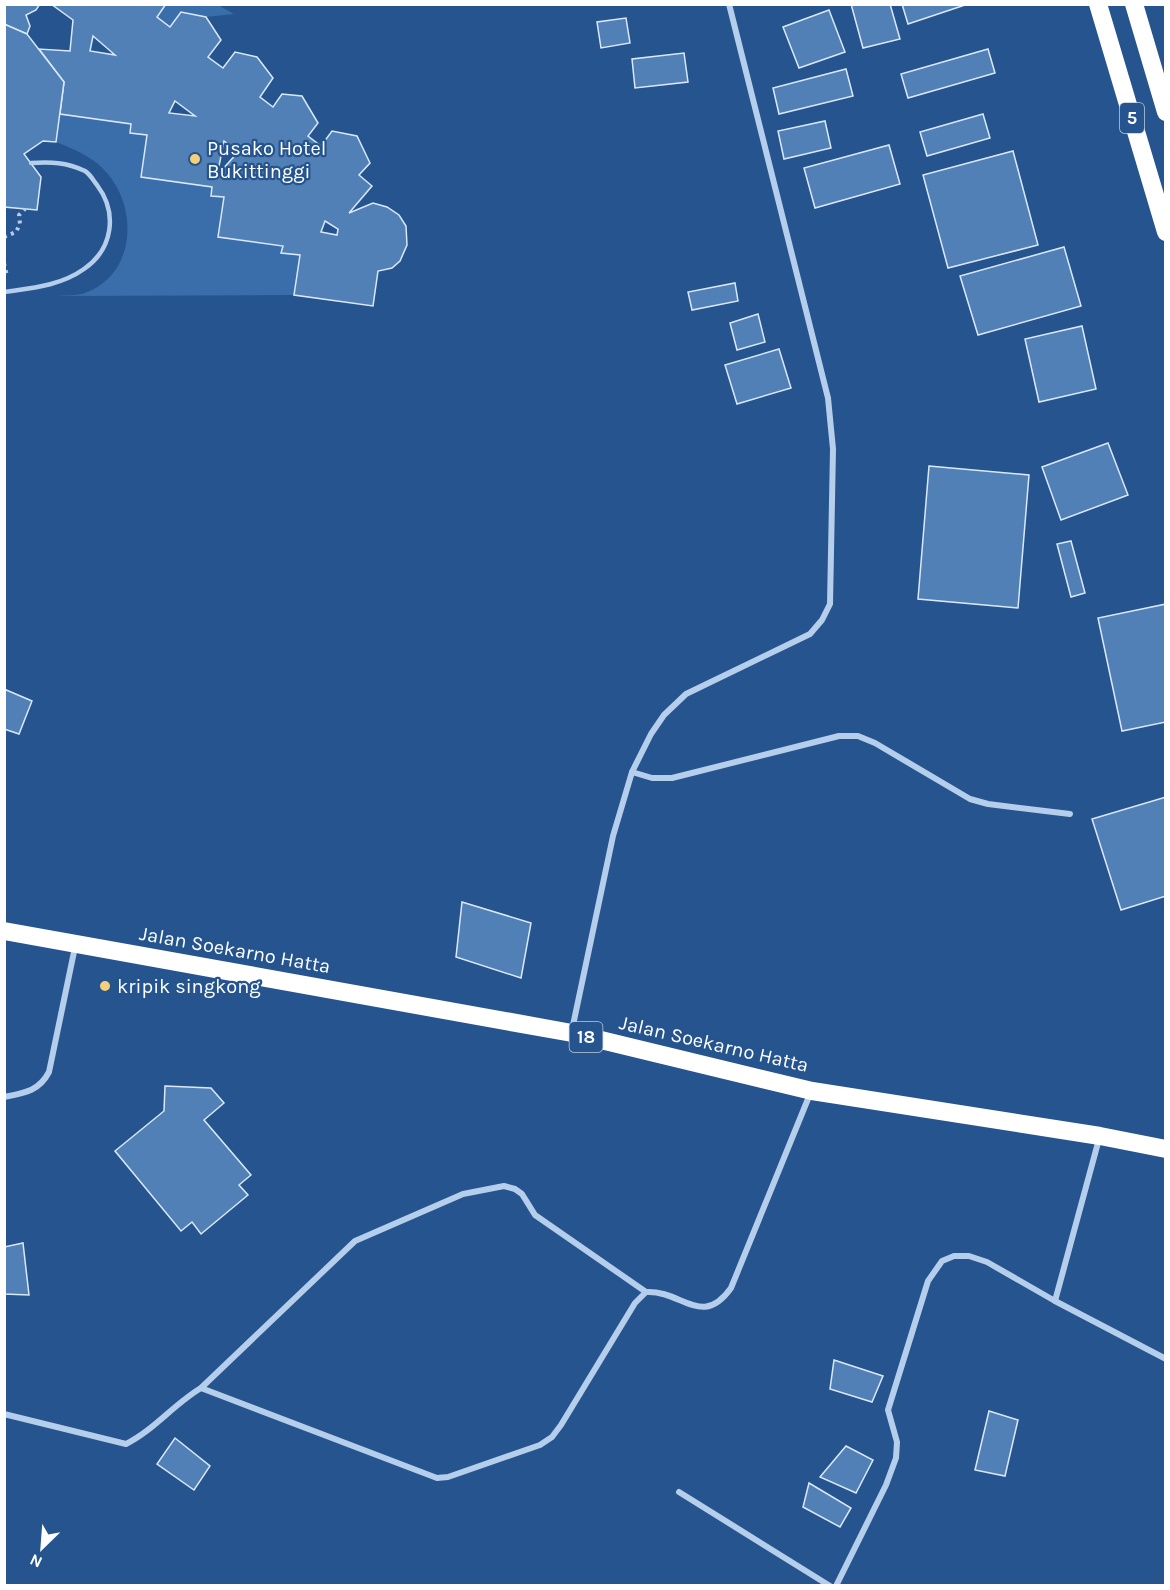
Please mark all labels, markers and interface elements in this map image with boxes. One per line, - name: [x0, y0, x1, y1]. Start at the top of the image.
- road number: 5: [1120, 103, 1144, 133]
- place label: Pusako Hotel Bukittinggi: [207, 137, 326, 183]
- marker: Pusako Hotel Bukittinggi: [188, 152, 202, 166]
- street label: Jalan Soekarno Hatta: [138, 922, 332, 978]
- place label: kripik singkong: [117, 975, 261, 998]
- marker: kripik singkong: [98, 979, 112, 993]
- street label: Jalan Soekarno Hatta: [617, 1011, 811, 1077]
- road number: 18: [570, 1022, 602, 1052]
- north arrow: [12, 1518, 72, 1578]
- text: N: [27, 1550, 45, 1572]

